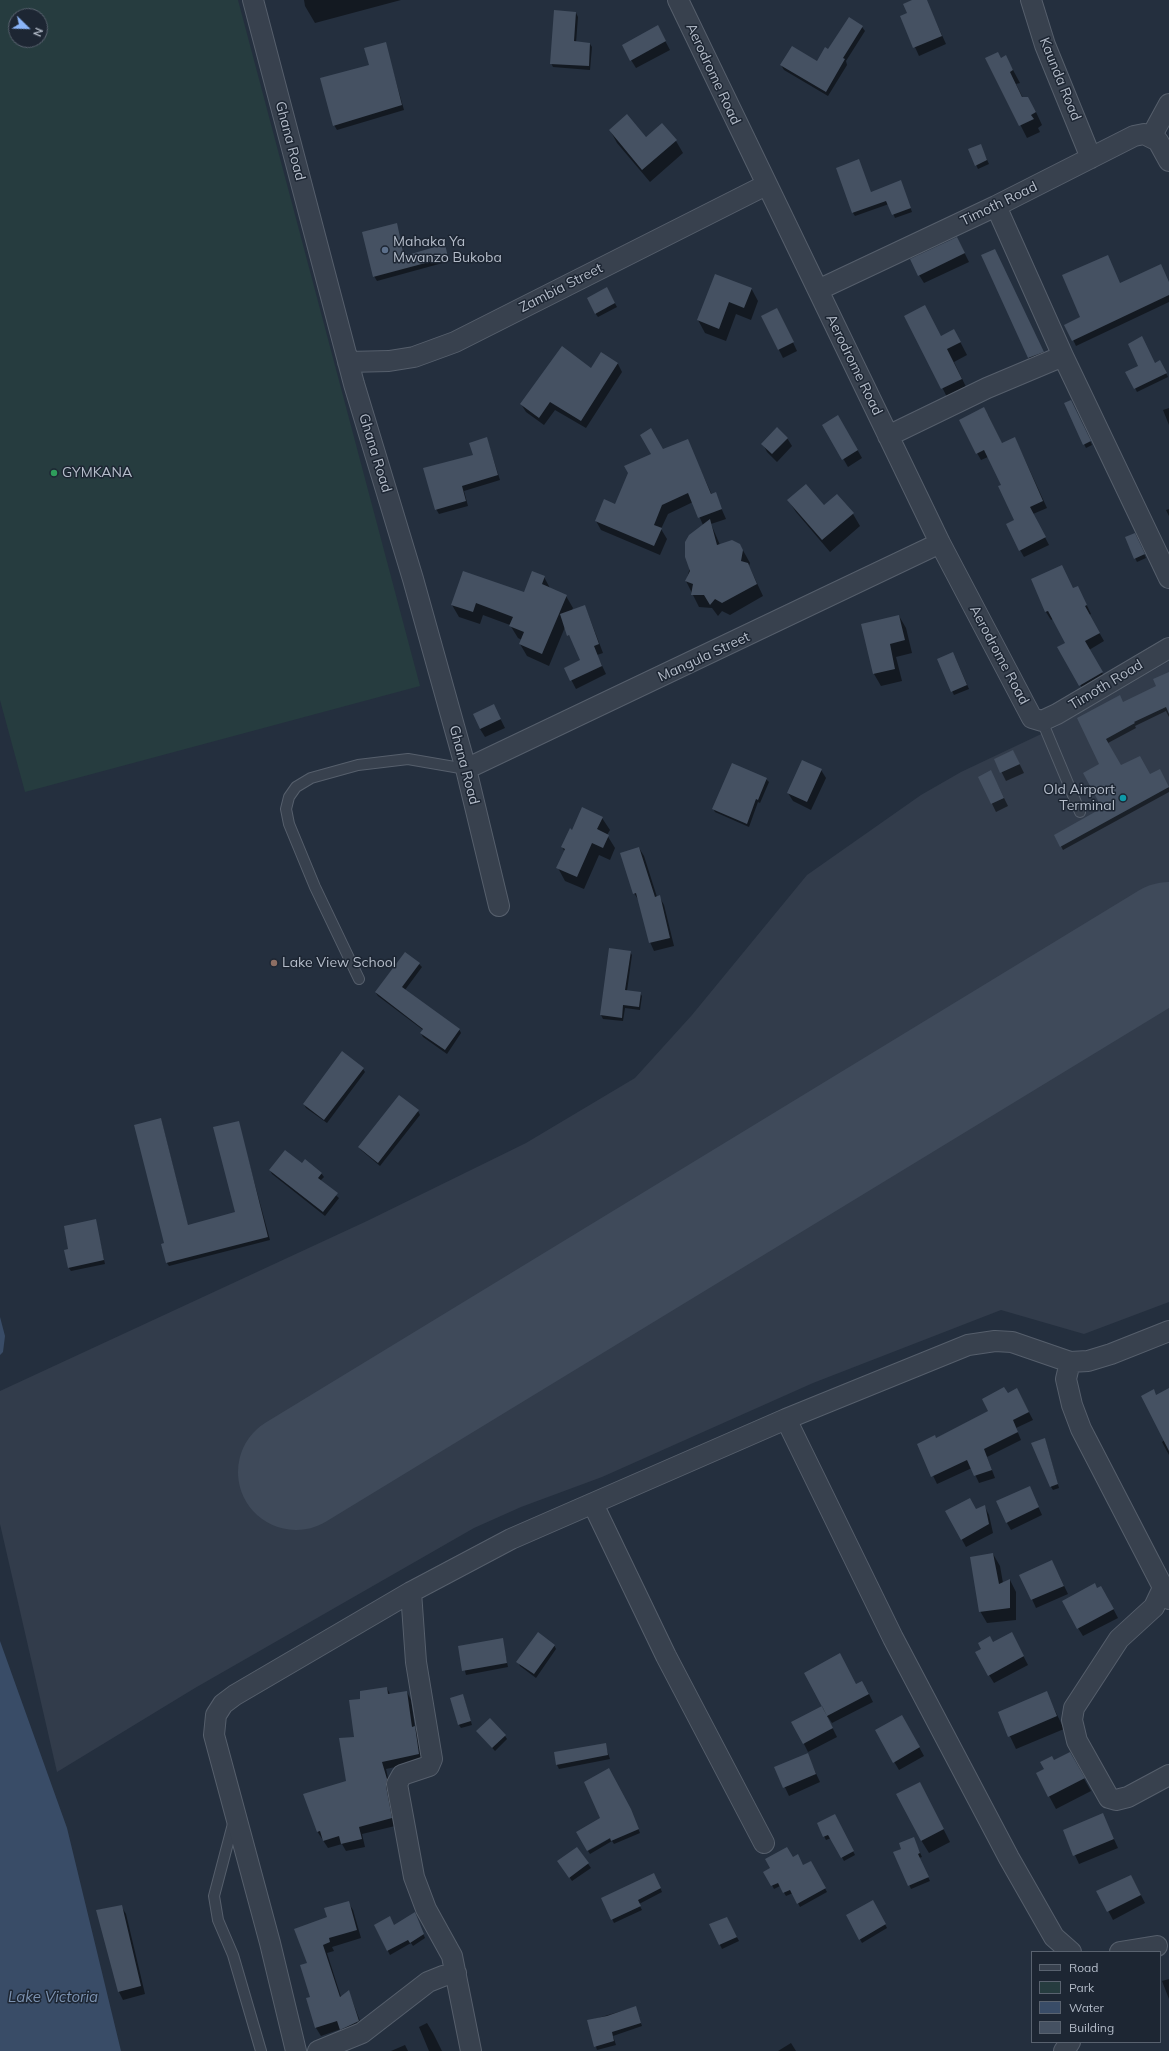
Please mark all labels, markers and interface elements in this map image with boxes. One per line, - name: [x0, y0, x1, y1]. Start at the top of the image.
- north arrow: [8, 8, 48, 48]
- street label: Aerodrome Road: [682, 21, 744, 127]
- text: N: [30, 26, 46, 39]
- street label: Kaunda Road: [1036, 35, 1084, 123]
- street label: Ghana Road: [271, 100, 309, 182]
- street label: Timoth Road: [958, 178, 1040, 230]
- place label: Mahaka Ya Mwanzo Bukoba: [393, 234, 502, 266]
- marker: Mahaka Ya Mwanzo Bukoba: [380, 245, 390, 255]
- street label: Zambia Street: [516, 260, 606, 316]
- street label: Aerodrome Road: [822, 312, 886, 418]
- street label: Ghana Road: [355, 412, 395, 494]
- place label: GYMKANA: [62, 465, 132, 481]
- marker: GYMKANA: [49, 468, 59, 478]
- street label: Aerodrome Road: [966, 602, 1032, 708]
- street label: Mangula Street: [655, 628, 753, 686]
- street label: Timoth Road: [1066, 656, 1146, 714]
- street label: Ghana Road: [445, 724, 483, 806]
- place label: Old Airport Terminal: [1043, 782, 1115, 814]
- marker: Old Airport Terminal: [1118, 793, 1128, 803]
- place label: Lake View School: [282, 955, 396, 971]
- marker: Lake View School: [269, 958, 279, 968]
- legend: [1031, 1951, 1161, 2043]
- text: Road: [1069, 1960, 1098, 1975]
- text: Park: [1069, 1980, 1094, 1995]
- water label: Lake Victoria: [8, 1988, 98, 2006]
- text: Water: [1069, 2000, 1104, 2015]
- text: Building: [1069, 2020, 1114, 2035]

